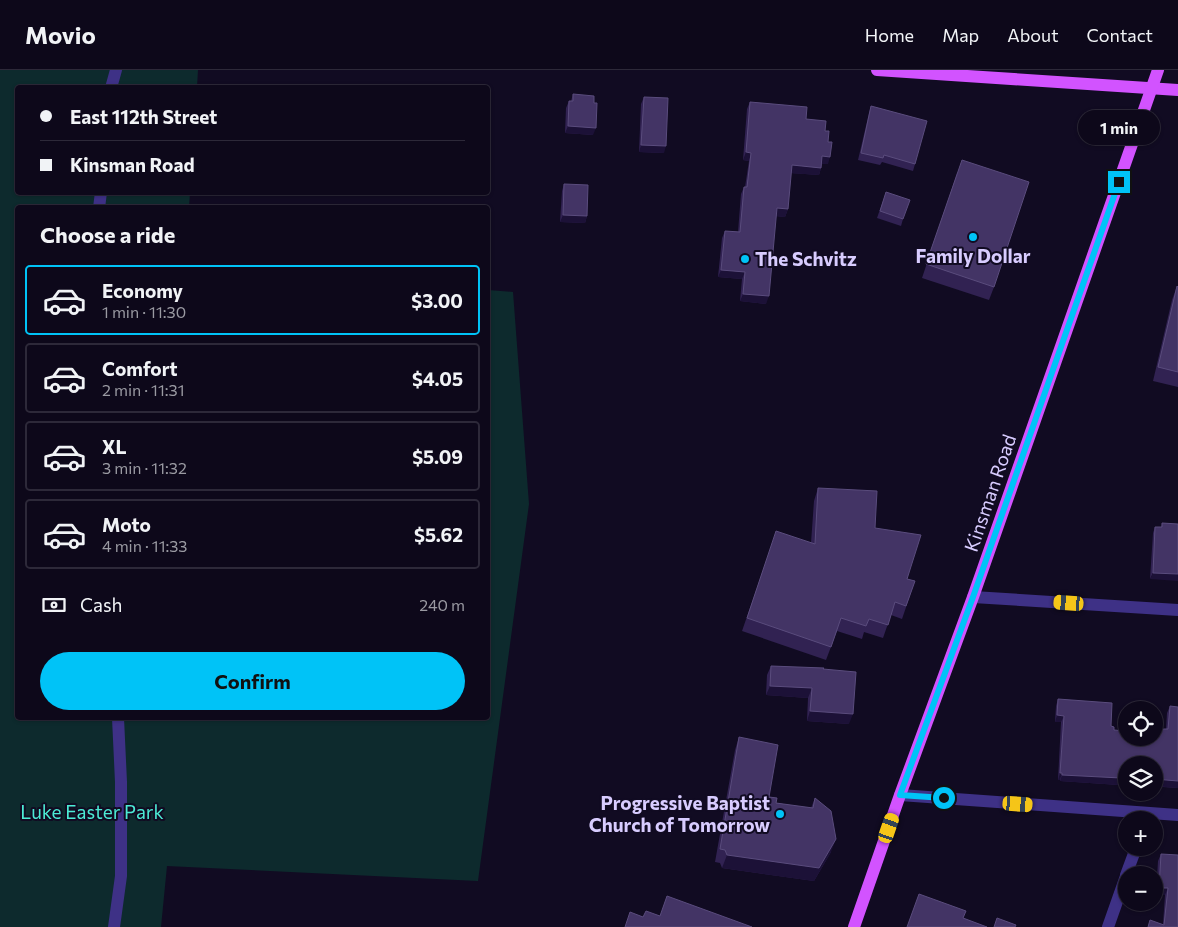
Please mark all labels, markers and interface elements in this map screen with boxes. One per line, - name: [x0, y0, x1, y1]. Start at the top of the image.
- text: Movio: [25, 20, 96, 49]
- text: Home: [865, 24, 914, 46]
- text: Map: [942, 24, 979, 46]
- text: About: [1007, 24, 1059, 46]
- text: Contact: [1087, 24, 1153, 46]
- text: East 112th Street: [70, 105, 217, 128]
- callout: 1 min: [1078, 109, 1160, 144]
- text: 1 min: [1100, 118, 1138, 137]
- text: Kinsman Road: [70, 153, 195, 176]
- route end: [1108, 171, 1130, 193]
- text: Choose a ride: [40, 221, 175, 248]
- marker: Family Dollar: [967, 231, 979, 243]
- place label: Family Dollar: [915, 244, 1031, 267]
- place label: The Schvitz: [755, 247, 857, 270]
- marker: The Schvitz: [739, 253, 751, 265]
- icon: car: [42, 278, 87, 323]
- text: Economy: [102, 279, 183, 302]
- text: $3.00: [411, 289, 463, 312]
- text: 1 min · 11:30: [102, 302, 186, 321]
- icon: car: [42, 356, 87, 401]
- text: Comfort: [102, 357, 178, 380]
- text: $4.05: [412, 367, 463, 390]
- text: 2 min · 11:31: [102, 380, 185, 399]
- street label: Kinsman Road: [959, 431, 1020, 555]
- icon: car: [42, 434, 87, 479]
- text: XL: [102, 435, 127, 458]
- text: $5.09: [412, 445, 463, 468]
- text: 3 min · 11:32: [102, 458, 187, 477]
- icon: car: [42, 512, 87, 557]
- text: Moto: [102, 513, 151, 536]
- text: $5.62: [414, 523, 463, 546]
- text: 4 min · 11:33: [102, 536, 187, 555]
- icon: cash: [40, 591, 68, 619]
- text: Cash: [80, 593, 122, 616]
- car: [1053, 594, 1084, 612]
- text: 240 m: [419, 595, 465, 614]
- button: Confirm: [40, 652, 465, 710]
- map controls: [1118, 701, 1163, 911]
- button: locate: [1118, 701, 1163, 746]
- button: layers: [1118, 756, 1163, 801]
- route start: [933, 787, 955, 809]
- place label: Progressive Baptist Church of Tomorrow: [589, 791, 770, 836]
- car: [1002, 795, 1033, 813]
- park label: Luke Easter Park: [20, 800, 164, 823]
- marker: Progressive Baptist Church of Tomorrow: [774, 808, 786, 820]
- car: [877, 811, 900, 845]
- button: +: [1118, 811, 1163, 856]
- button: −: [1118, 866, 1163, 911]

